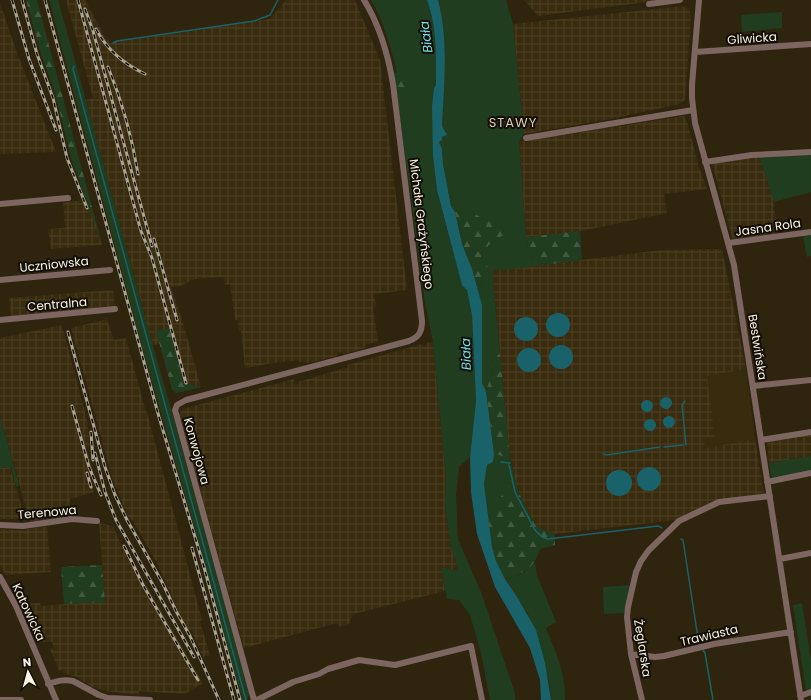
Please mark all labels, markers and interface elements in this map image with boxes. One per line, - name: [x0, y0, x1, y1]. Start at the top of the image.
- water label: Biała: [415, 20, 437, 54]
- street label: Gliwicka: [727, 28, 777, 48]
- district label: STAWY: [489, 113, 537, 132]
- street label: Michała Grażyńskiego: [406, 158, 438, 290]
- street label: Jasna Rola: [734, 214, 802, 240]
- street label: Uczniowska: [19, 252, 89, 276]
- street label: Centralna: [26, 293, 88, 315]
- street label: Bestwińska: [744, 313, 772, 381]
- water label: Biała: [456, 338, 476, 370]
- street label: Konwojowa: [180, 416, 214, 486]
- street label: Terenowa: [17, 501, 77, 523]
- street label: Katowicka: [8, 580, 50, 644]
- street label: Żeglarska: [630, 618, 656, 678]
- street label: Trawiasta: [678, 620, 740, 650]
- north arrow: [8, 652, 48, 692]
- text: N: [22, 654, 32, 670]

